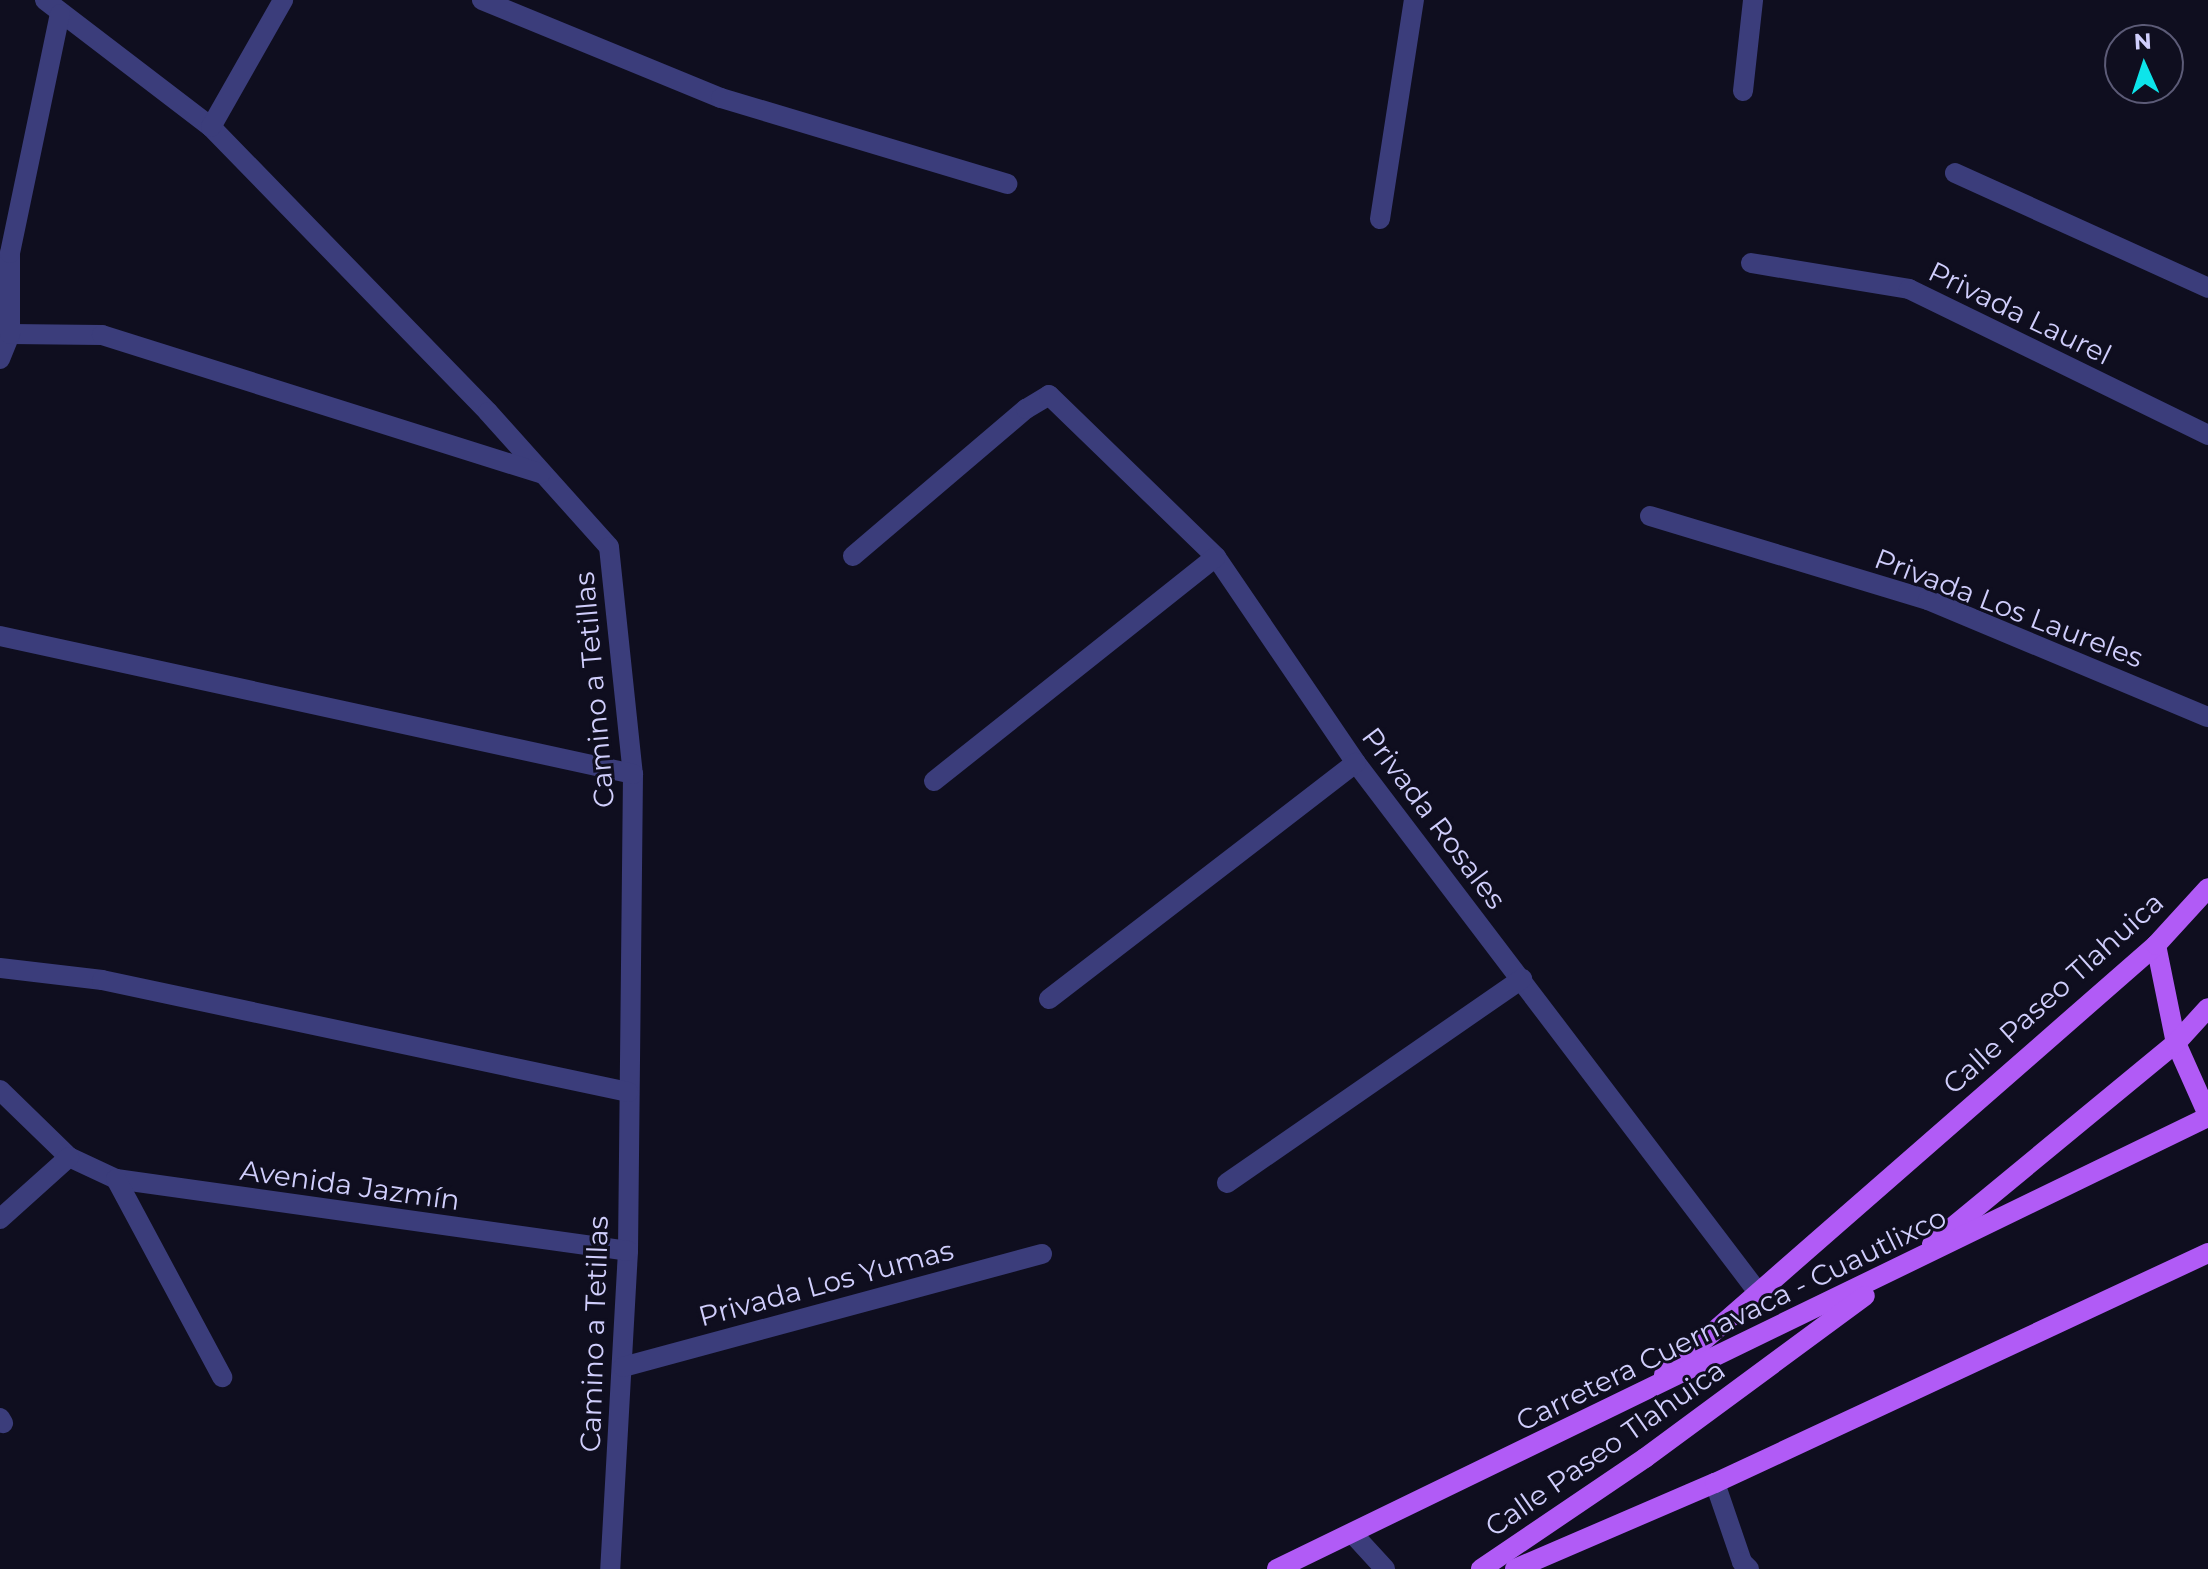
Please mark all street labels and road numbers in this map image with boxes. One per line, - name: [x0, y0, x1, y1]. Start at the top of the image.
- street label: Privada Laurel: [1923, 254, 2117, 372]
- street label: Privada Los Laureles: [1870, 541, 2148, 675]
- street label: Camino a Tetillas: [567, 571, 621, 809]
- street label: Privada Rosales: [1355, 721, 1513, 915]
- street label: Calle Paseo Tlahuica: [1936, 885, 2170, 1101]
- street label: Avenida Jazmín: [238, 1153, 462, 1217]
- street label: Carretera Cuernavaca - Cuautlixco: [1511, 1200, 1951, 1438]
- street label: Camino a Tetillas: [573, 1215, 615, 1453]
- street label: Privada Los Yumas: [695, 1233, 957, 1333]
- street label: Calle Paseo Tlahuica: [1479, 1353, 1731, 1543]

